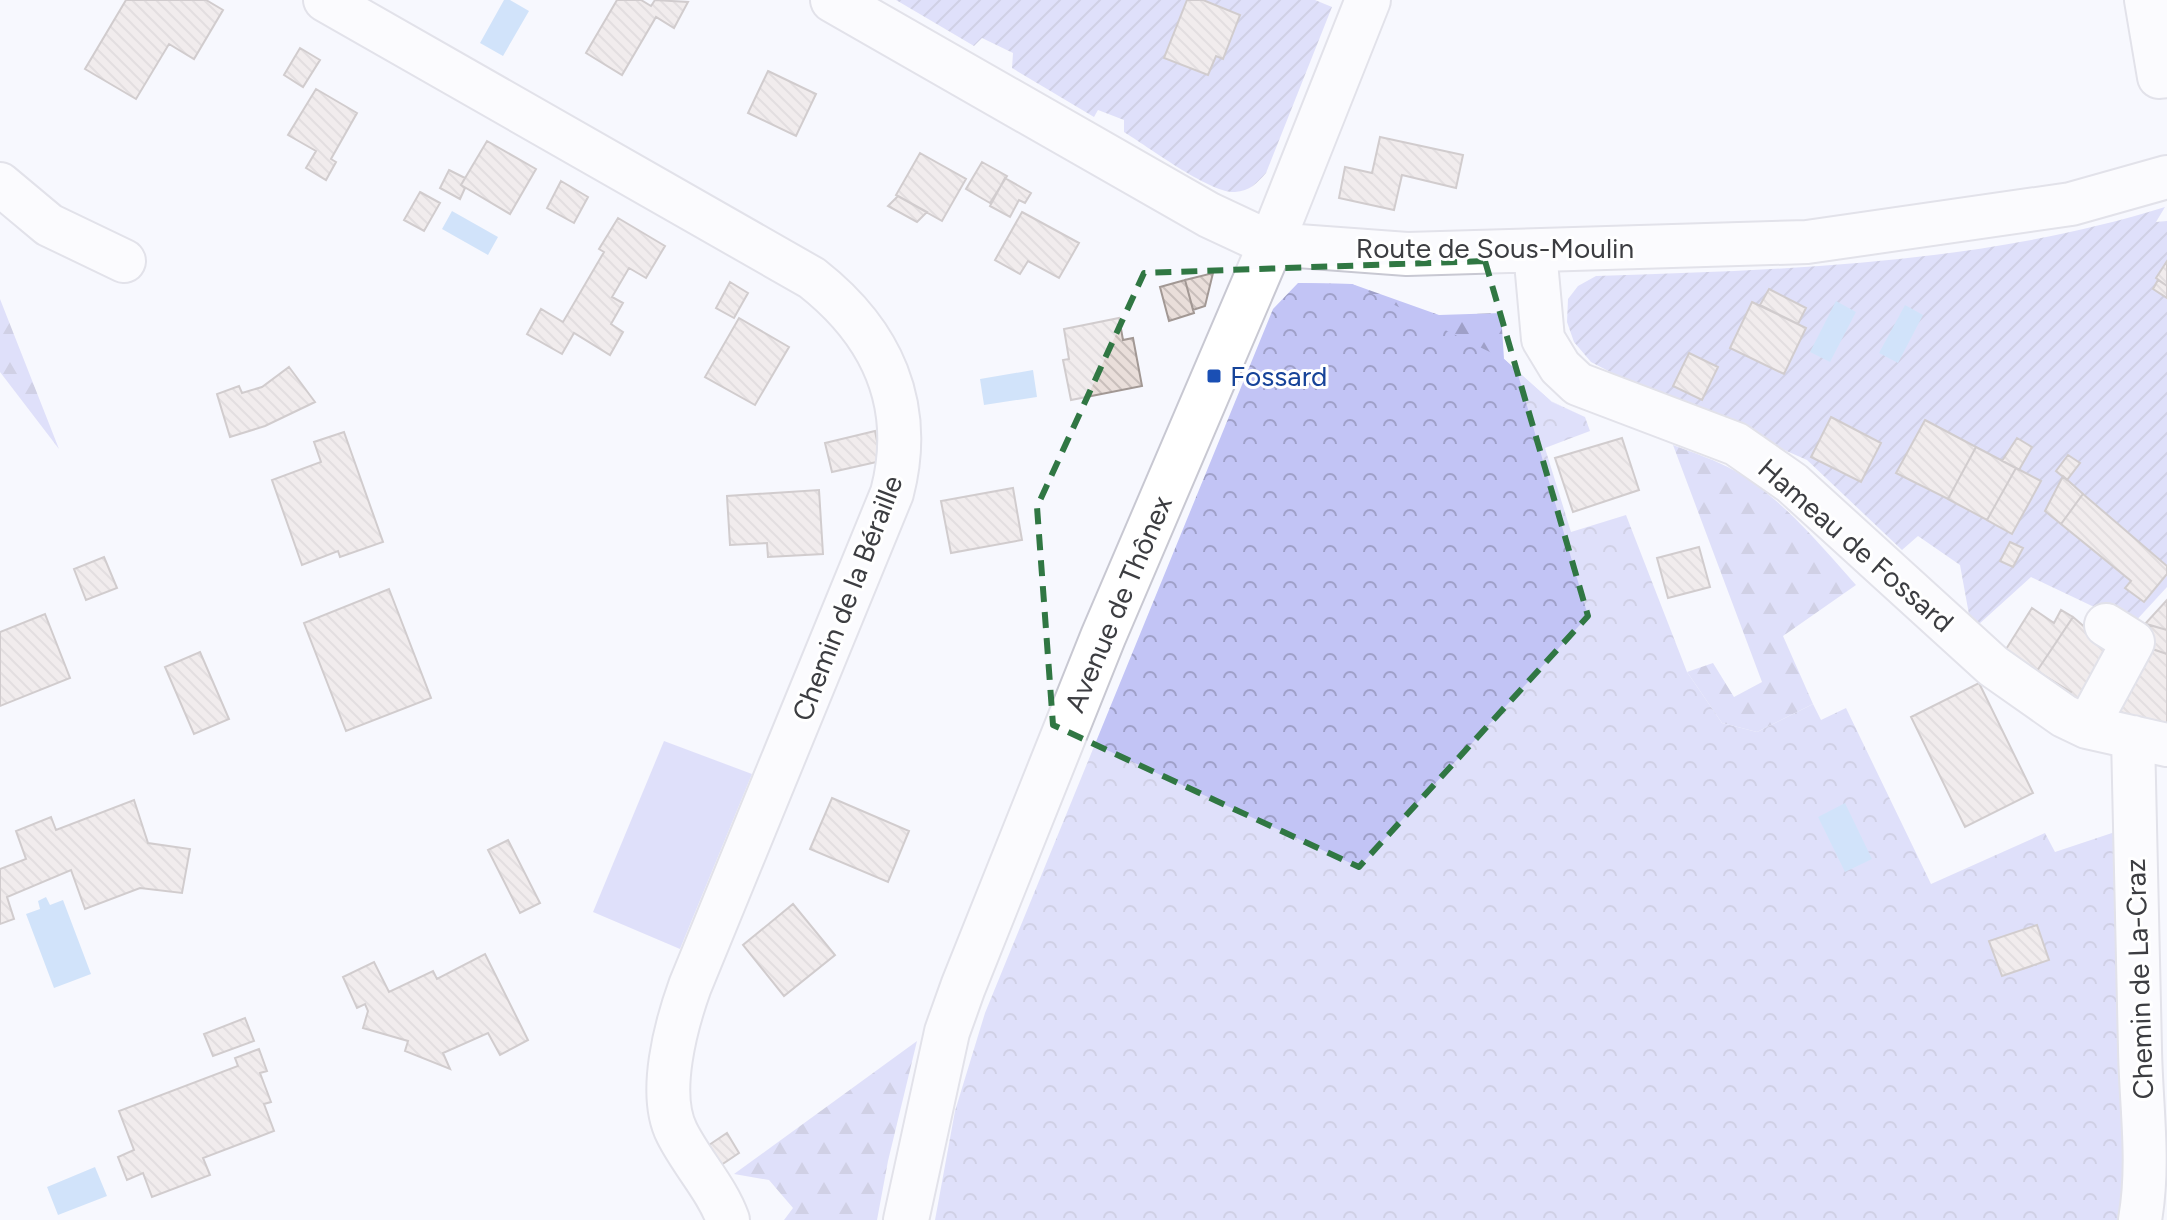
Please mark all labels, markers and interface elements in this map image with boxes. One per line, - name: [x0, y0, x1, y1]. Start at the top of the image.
- street label: Route de Sous-Moulin: [1356, 231, 1634, 265]
- place label: Fossard: [1230, 359, 1328, 393]
- marker: Fossard: [1205, 367, 1223, 385]
- street label: Hameau de Fossard: [1751, 451, 1961, 639]
- street label: Chemin de la Béraille: [785, 470, 909, 726]
- street label: Avenue de Thônex: [1057, 490, 1179, 717]
- street label: Chemin de La-Craz: [2118, 858, 2160, 1100]

